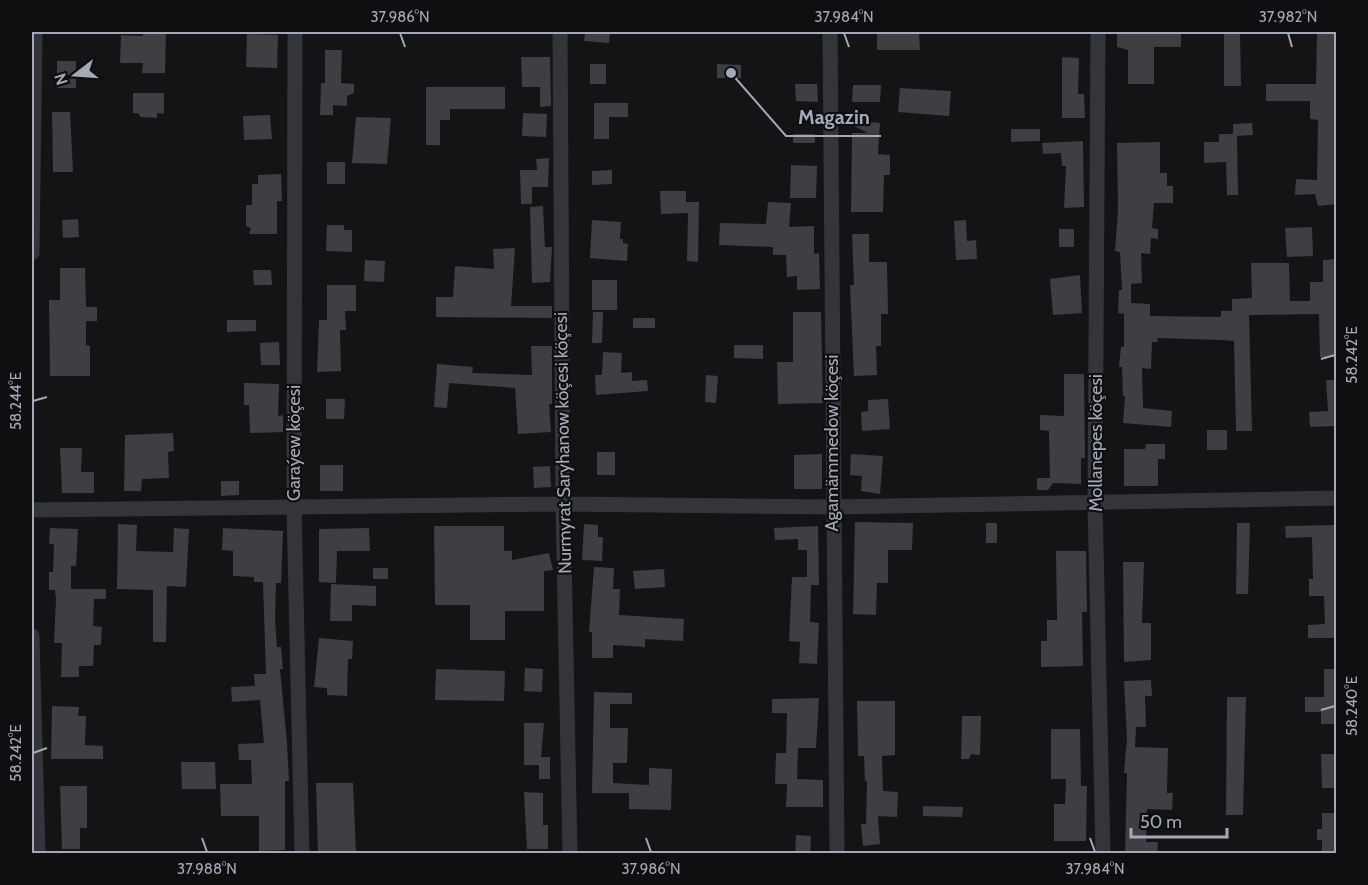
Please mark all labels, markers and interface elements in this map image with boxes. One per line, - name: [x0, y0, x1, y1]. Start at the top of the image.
- text: 37.986°N: [370, 8, 430, 26]
- text: 37.984°N: [814, 8, 874, 26]
- text: 37.982°N: [1259, 8, 1317, 26]
- north arrow: [45, 45, 105, 105]
- text: N: [50, 71, 72, 87]
- callout: Magazin: [786, 98, 881, 136]
- text: Magazin: [798, 105, 870, 129]
- street label: Nurmyrat Saryhanow köçesi köçesi: [550, 312, 576, 574]
- text: 58.242°E: [1343, 326, 1361, 384]
- street label: Agamämmedow köçesi: [821, 355, 843, 531]
- text: 58.244°E: [7, 372, 25, 430]
- street label: Mollanepes köçesi: [1085, 374, 1107, 512]
- street label: Garaýew köçesi: [283, 385, 305, 501]
- text: 58.240°E: [1343, 676, 1361, 736]
- text: 58.242°E: [7, 724, 25, 782]
- scale bar: [1131, 801, 1227, 839]
- text: 50 m: [1140, 811, 1182, 833]
- text: 37.988°N: [177, 860, 237, 878]
- text: 37.986°N: [621, 860, 681, 878]
- text: 37.984°N: [1065, 860, 1125, 878]

